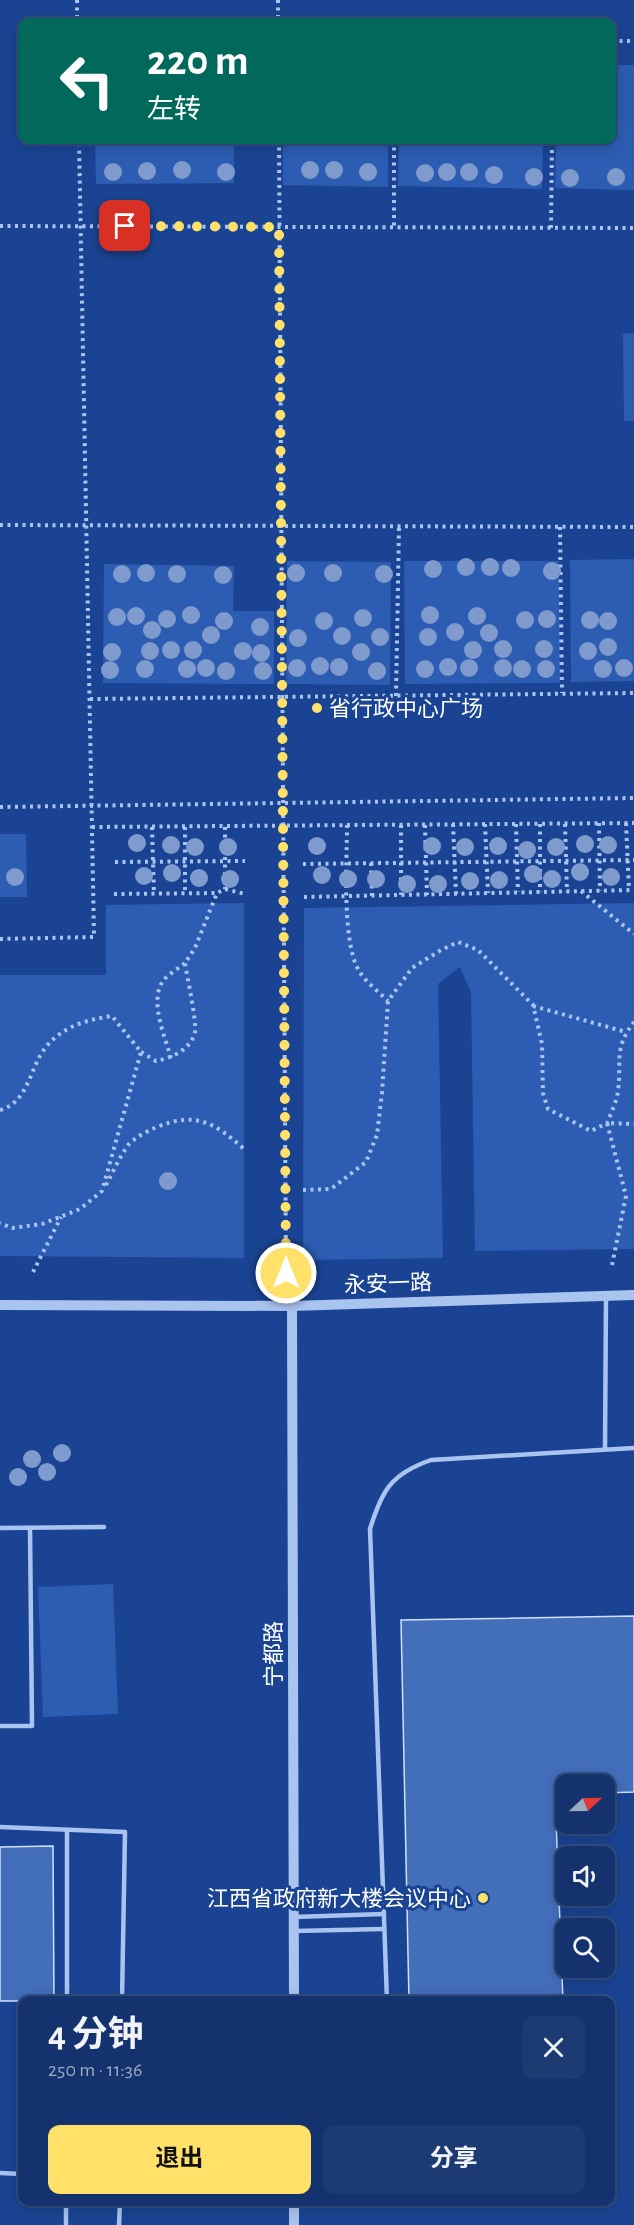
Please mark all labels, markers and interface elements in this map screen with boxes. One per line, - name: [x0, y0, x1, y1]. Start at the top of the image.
- text: 220 m: [147, 40, 249, 82]
- icon: left: [48, 42, 126, 120]
- text: 左转: [147, 96, 201, 123]
- pin: [99, 200, 150, 251]
- icon: arrive: [108, 209, 141, 242]
- place label: 省行政中心广场: [329, 697, 483, 720]
- marker: 省行政中心广场: [310, 701, 324, 715]
- position arrow: [254, 1241, 318, 1305]
- street label: 永安一路: [344, 1270, 432, 1297]
- street label: 宁都路: [262, 1621, 285, 1687]
- north arrow: [555, 1774, 615, 1834]
- map controls: [555, 1774, 615, 1978]
- button: sound: [555, 1846, 615, 1906]
- place label: 江西省政府新大楼会议中心: [207, 1887, 471, 1910]
- marker: 江西省政府新大楼会议中心: [476, 1891, 490, 1905]
- button: search: [555, 1918, 615, 1978]
- button: close: [522, 2016, 585, 2079]
- text: 4 分钟: [48, 2017, 144, 2053]
- text: 250 m · 11:36: [48, 2060, 142, 2080]
- button: 退出: [48, 2125, 311, 2194]
- button: 分享: [323, 2125, 585, 2194]

